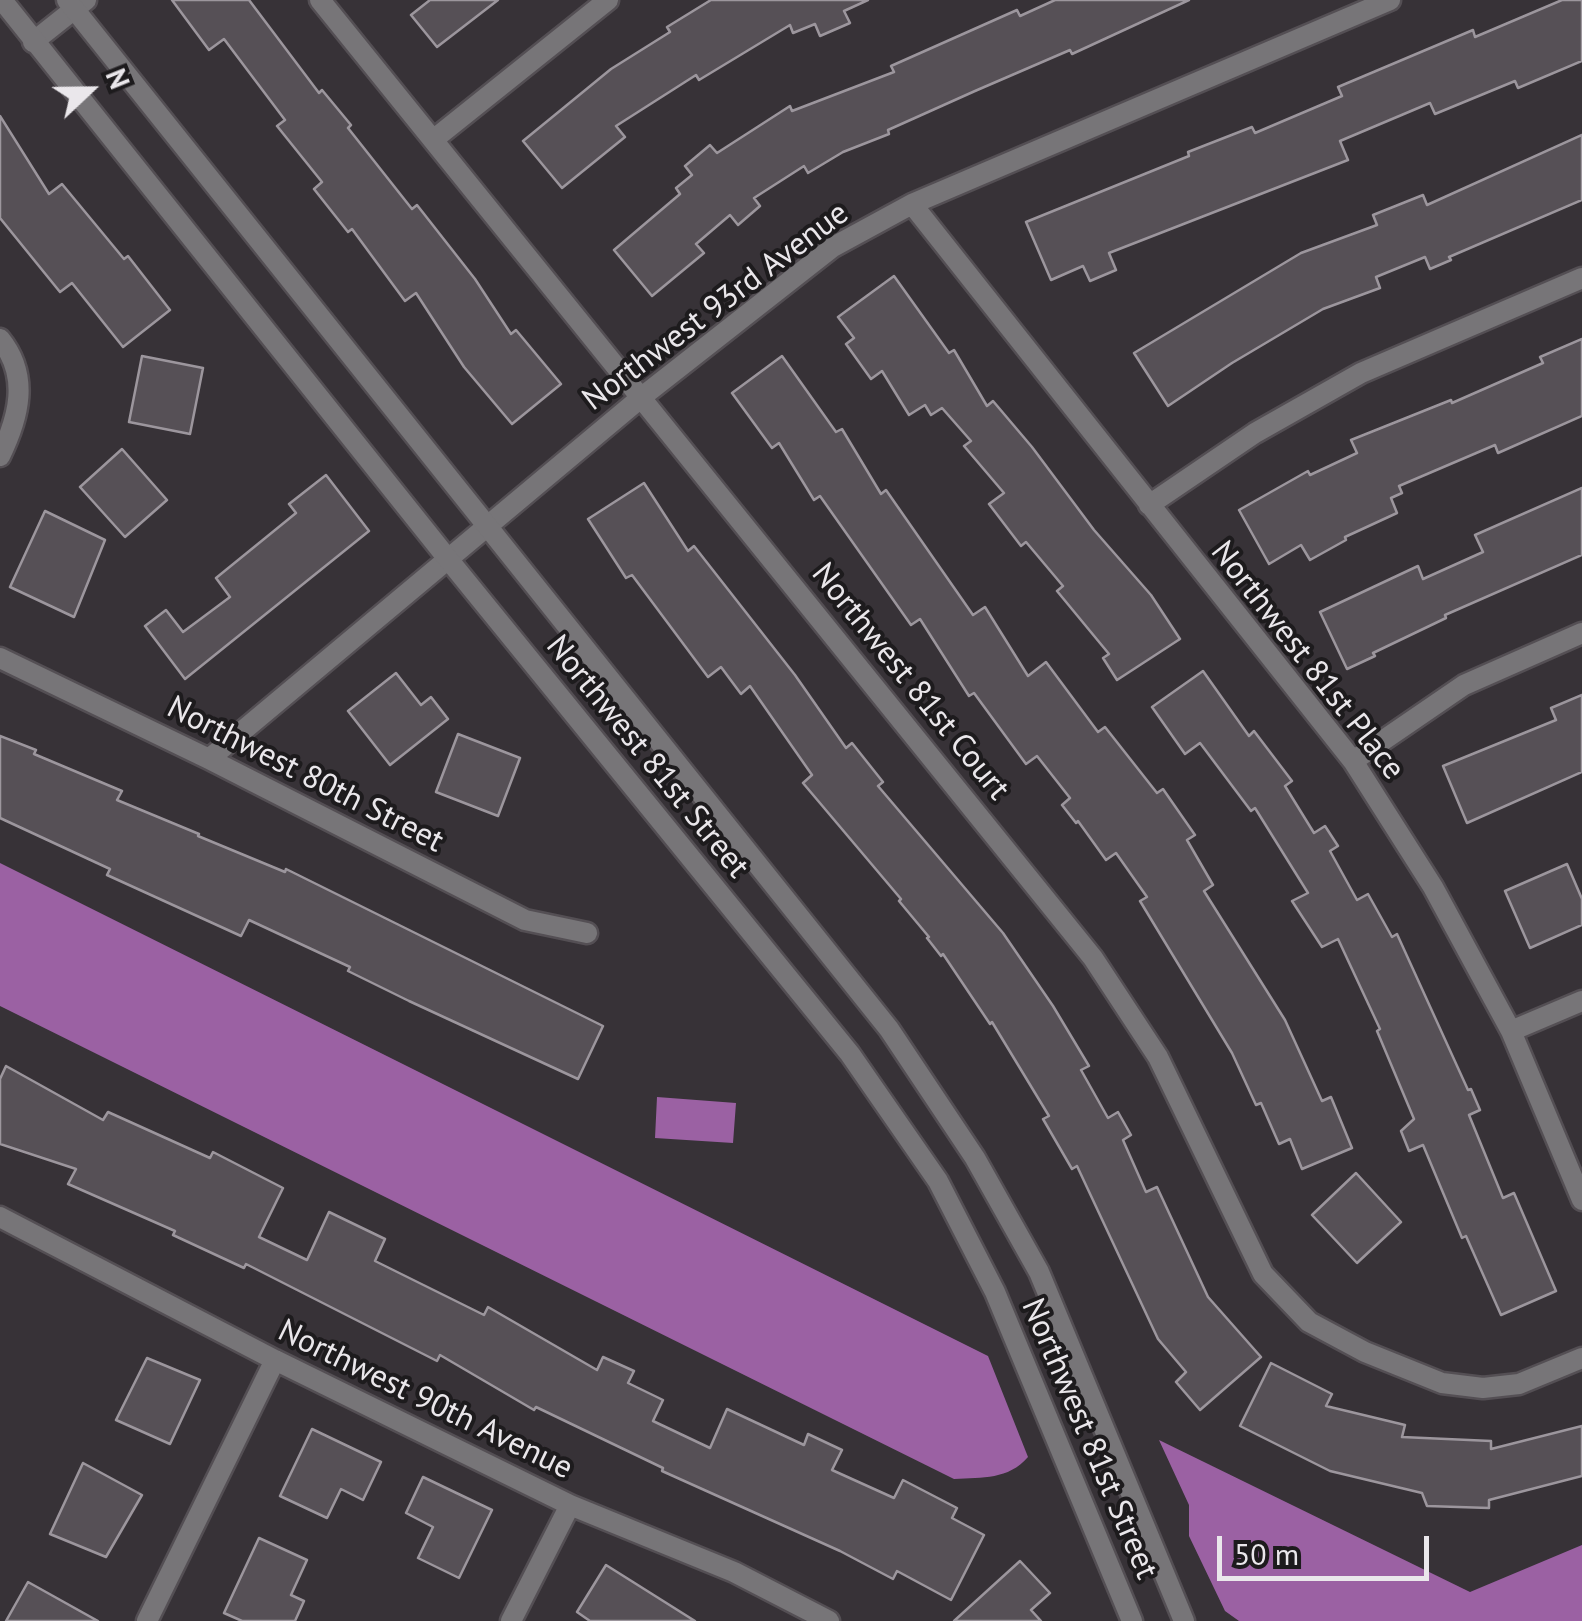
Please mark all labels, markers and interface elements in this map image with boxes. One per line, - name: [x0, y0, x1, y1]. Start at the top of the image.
- north arrow: [40, 40, 140, 140]
- text: N: [98, 63, 139, 94]
- street label: Northwest 93rd Avenue: [576, 195, 856, 419]
- street label: Northwest 81st Place: [1202, 534, 1412, 788]
- street label: Northwest 81st Court: [803, 556, 1017, 808]
- street label: Northwest 81st Street: [537, 628, 757, 886]
- street label: Northwest 80th Street: [161, 689, 449, 861]
- street label: Northwest 81st Street: [1013, 1293, 1165, 1585]
- street label: Northwest 90th Avenue: [271, 1312, 579, 1488]
- scale bar: [1222, 1516, 1434, 1578]
- text: 50 m: [1234, 1534, 1299, 1573]

